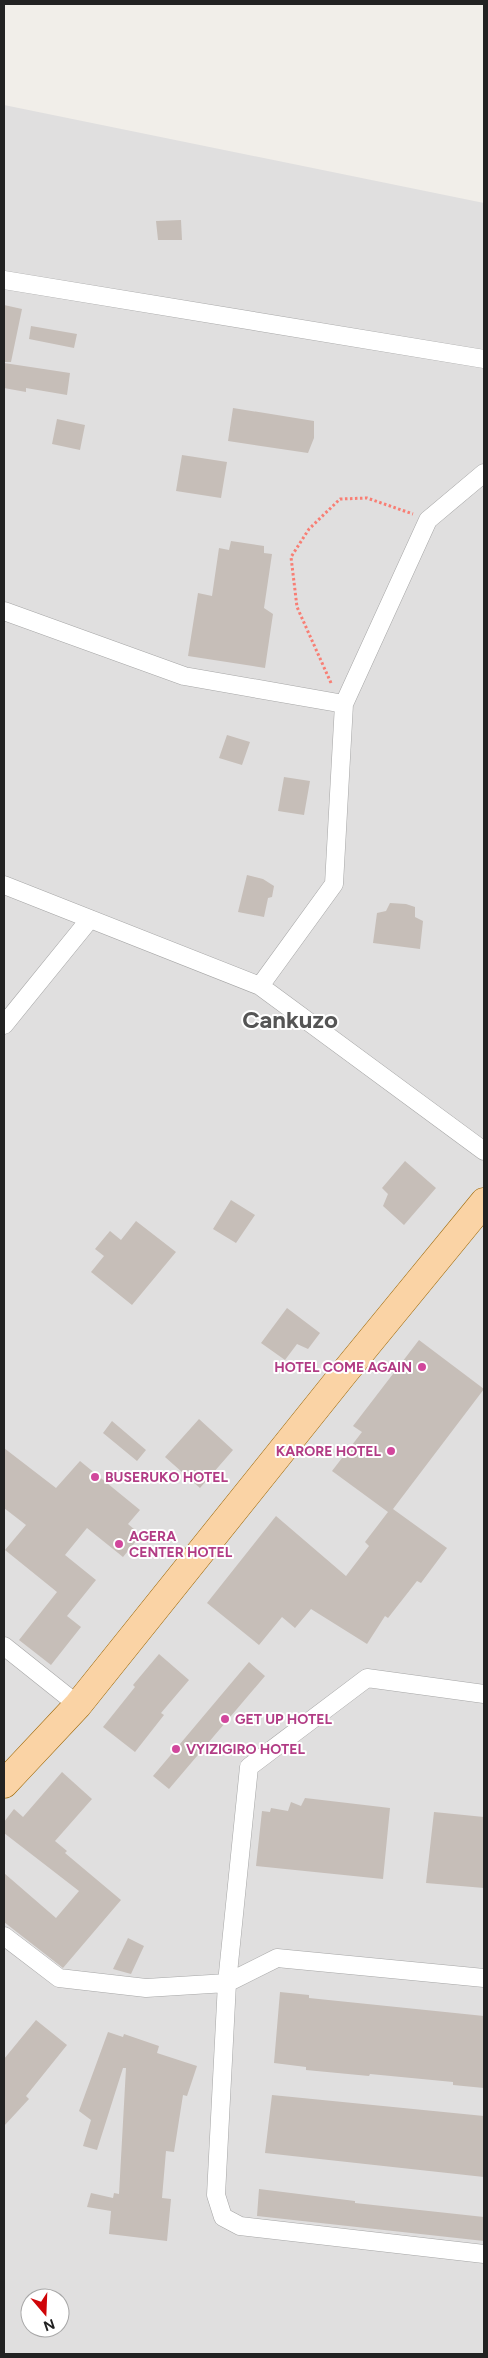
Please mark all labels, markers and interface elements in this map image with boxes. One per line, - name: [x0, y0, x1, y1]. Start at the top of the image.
- district label: Cankuzo: [242, 1005, 338, 1034]
- place label: HOTEL COME AGAIN: [274, 1359, 412, 1376]
- marker: HOTEL COME AGAIN: [416, 1361, 428, 1373]
- place label: KARORE HOTEL: [276, 1443, 381, 1460]
- marker: KARORE HOTEL: [385, 1445, 397, 1457]
- place label: BUSERUKO HOTEL: [105, 1469, 228, 1486]
- marker: BUSERUKO HOTEL: [89, 1471, 101, 1483]
- place label: AGERA CENTER HOTEL: [129, 1528, 233, 1561]
- marker: AGERA CENTER HOTEL: [113, 1538, 125, 1550]
- place label: GET UP HOTEL: [235, 1711, 332, 1728]
- marker: GET UP HOTEL: [219, 1713, 231, 1725]
- place label: VYIZIGIRO HOTEL: [186, 1741, 305, 1758]
- marker: VYIZIGIRO HOTEL: [170, 1743, 182, 1755]
- north arrow: [20, 2288, 70, 2338]
- text: N: [41, 2315, 57, 2335]

